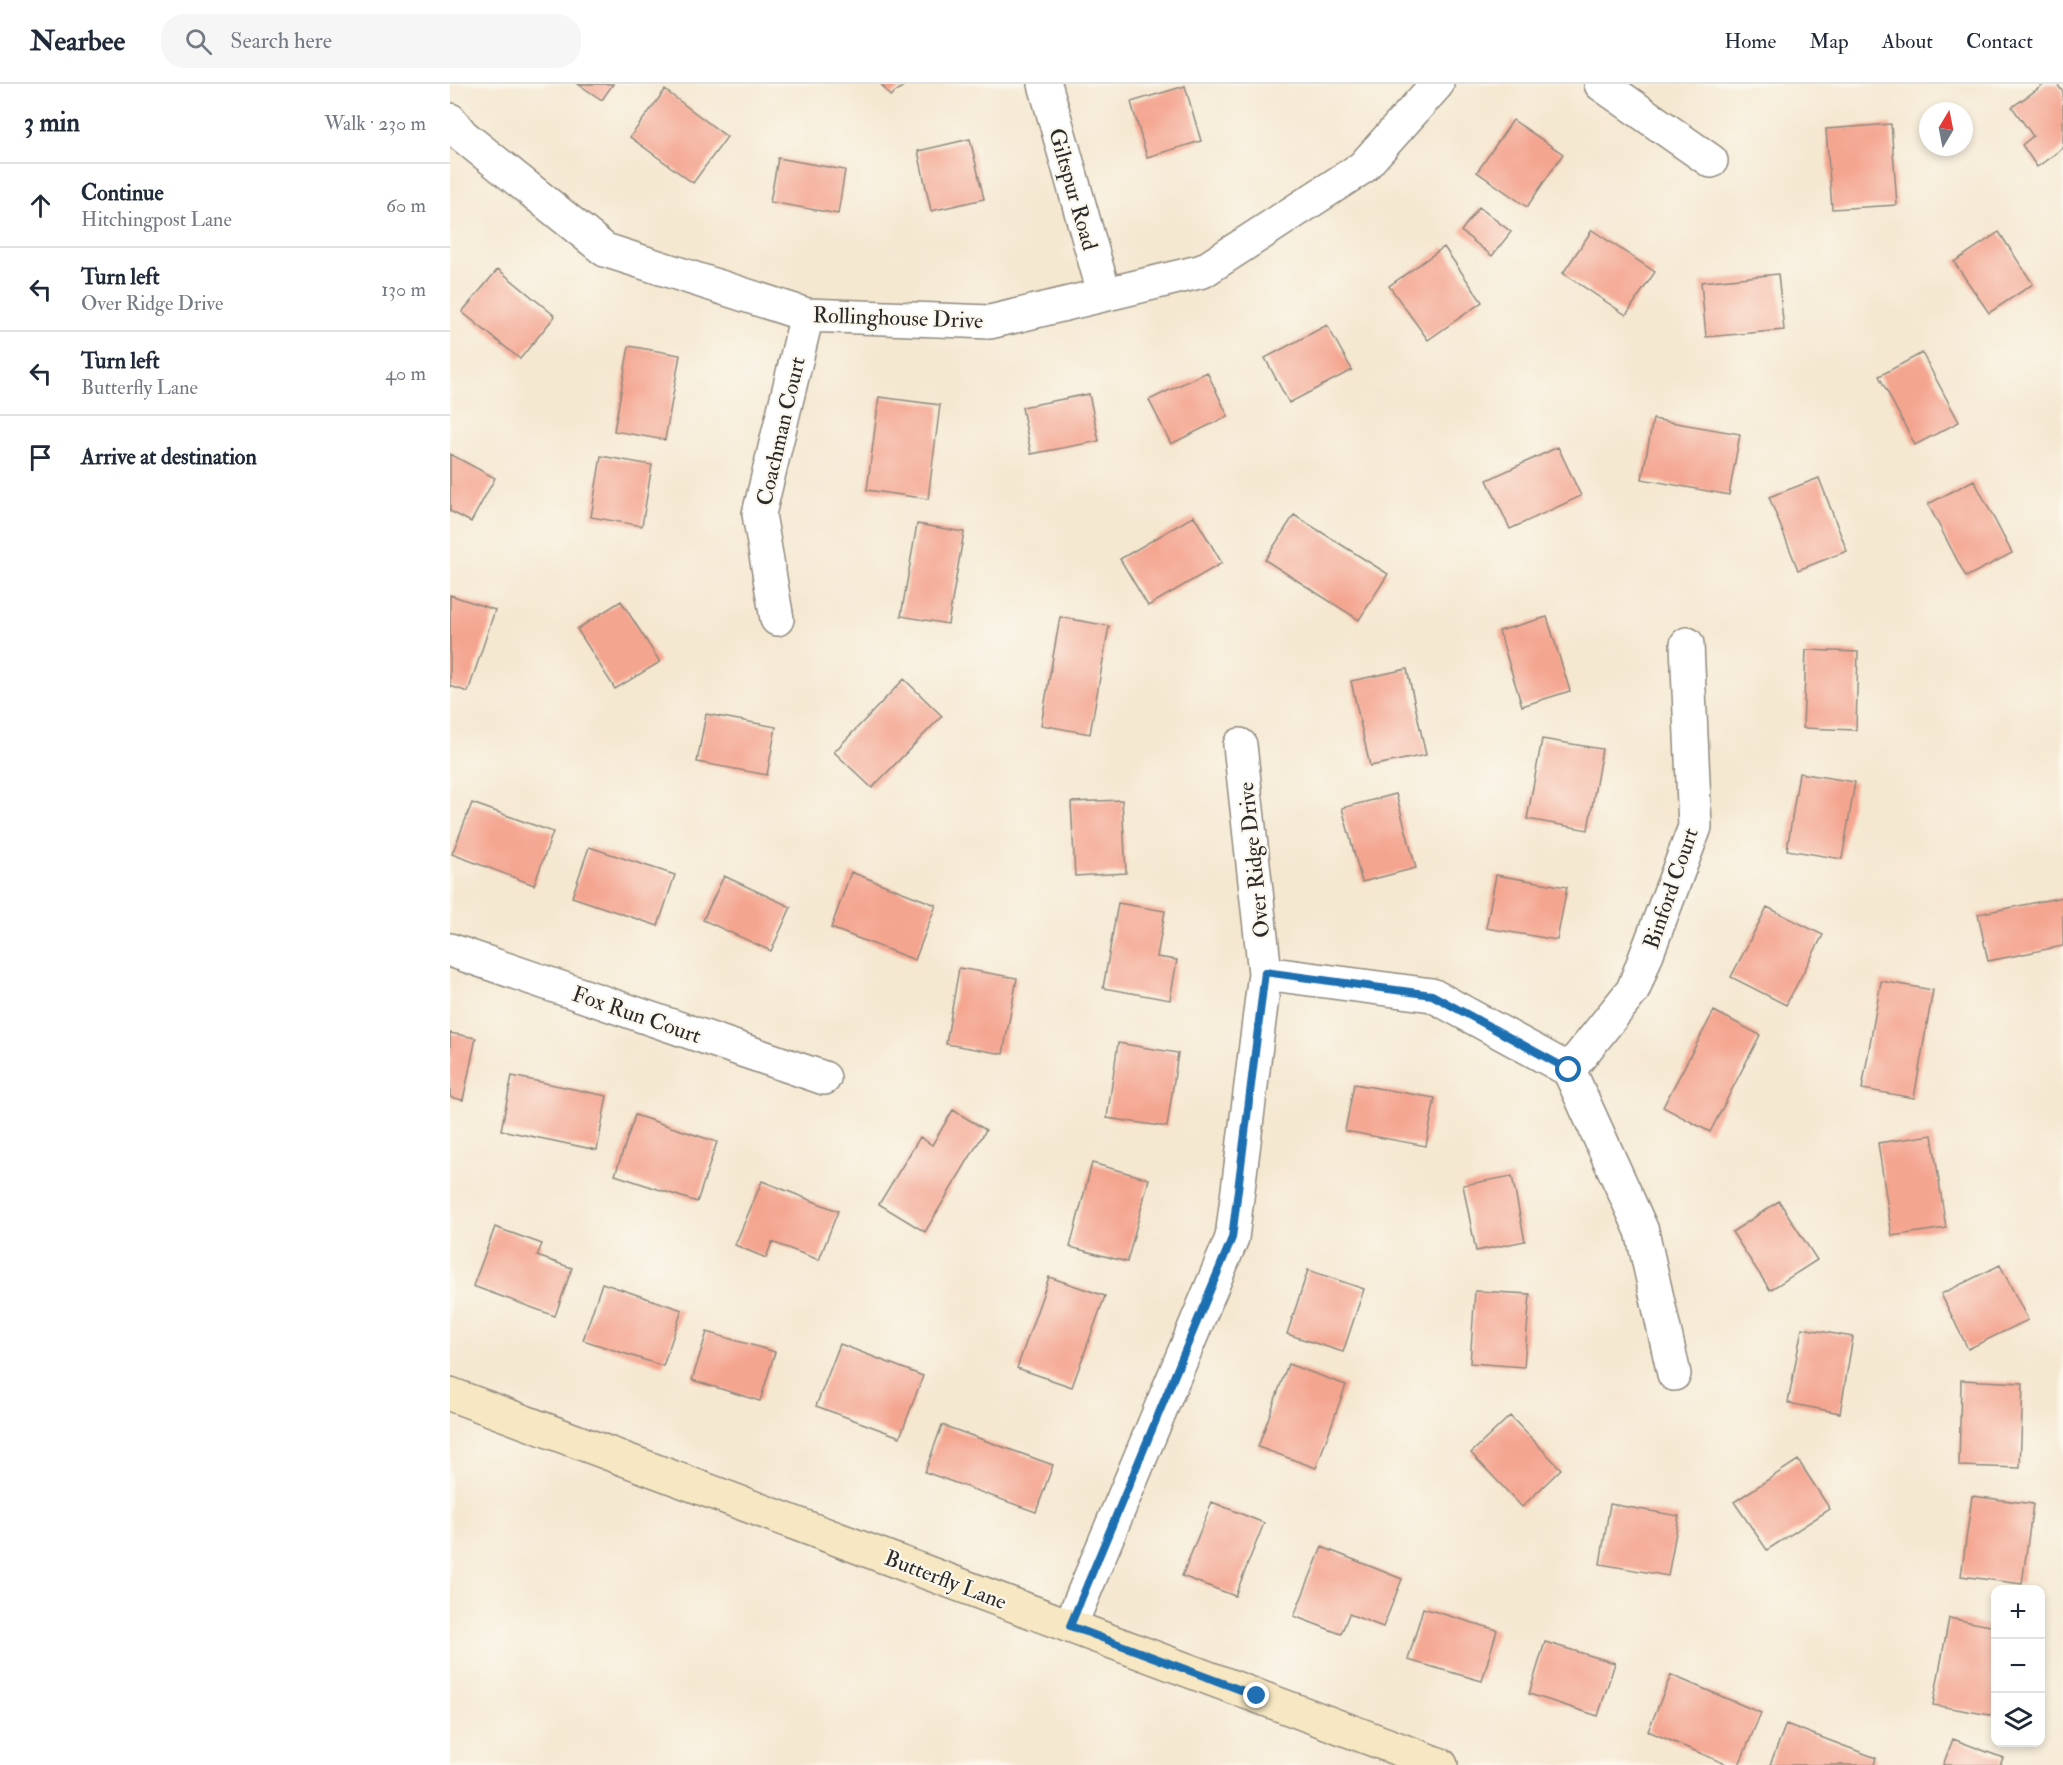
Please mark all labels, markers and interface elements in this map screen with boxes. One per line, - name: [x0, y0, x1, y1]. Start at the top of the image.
- search box: [161, 14, 581, 68]
- text: Nearbee: [30, 24, 125, 59]
- icon: search: [182, 25, 215, 58]
- text: Search here: [230, 27, 332, 55]
- text: Home: [1724, 28, 1776, 55]
- text: Map: [1809, 28, 1849, 55]
- text: About: [1882, 28, 1933, 55]
- text: Contact: [1966, 28, 2033, 55]
- north arrow: [1919, 102, 1973, 156]
- text: 3 min: [24, 107, 80, 139]
- text: Walk · 230 m: [324, 111, 426, 136]
- street label: Giltspur Road: [1041, 125, 1104, 254]
- text: Continue: [81, 179, 164, 207]
- icon: ahead: [24, 189, 57, 222]
- text: 60 m: [386, 193, 426, 218]
- text: Hitchingpost Lane: [81, 207, 232, 232]
- text: Turn left: [81, 263, 160, 291]
- icon: left: [24, 273, 57, 306]
- text: 130 m: [381, 277, 426, 302]
- text: Over Ridge Drive: [81, 291, 223, 316]
- street label: Rollinghouse Drive: [812, 301, 984, 335]
- text: Turn left: [81, 347, 160, 375]
- street label: Coachman Court: [750, 354, 812, 508]
- icon: left: [24, 357, 57, 390]
- text: 40 m: [385, 361, 426, 386]
- text: Butterfly Lane: [81, 375, 198, 400]
- icon: arrive: [24, 441, 57, 474]
- text: Arrive at destination: [81, 443, 257, 471]
- street label: Over Ridge Drive: [1232, 781, 1276, 939]
- street label: Binford Court: [1637, 824, 1705, 952]
- street label: Fox Run Court: [569, 980, 705, 1050]
- route start: [1555, 1056, 1581, 1082]
- street label: Butterfly Lane: [881, 1544, 1011, 1616]
- map controls: [1991, 1585, 2045, 1747]
- button: +: [1991, 1585, 2045, 1639]
- button: −: [1991, 1639, 2045, 1693]
- route end: [1243, 1682, 1269, 1708]
- button: layers: [1991, 1693, 2045, 1747]

